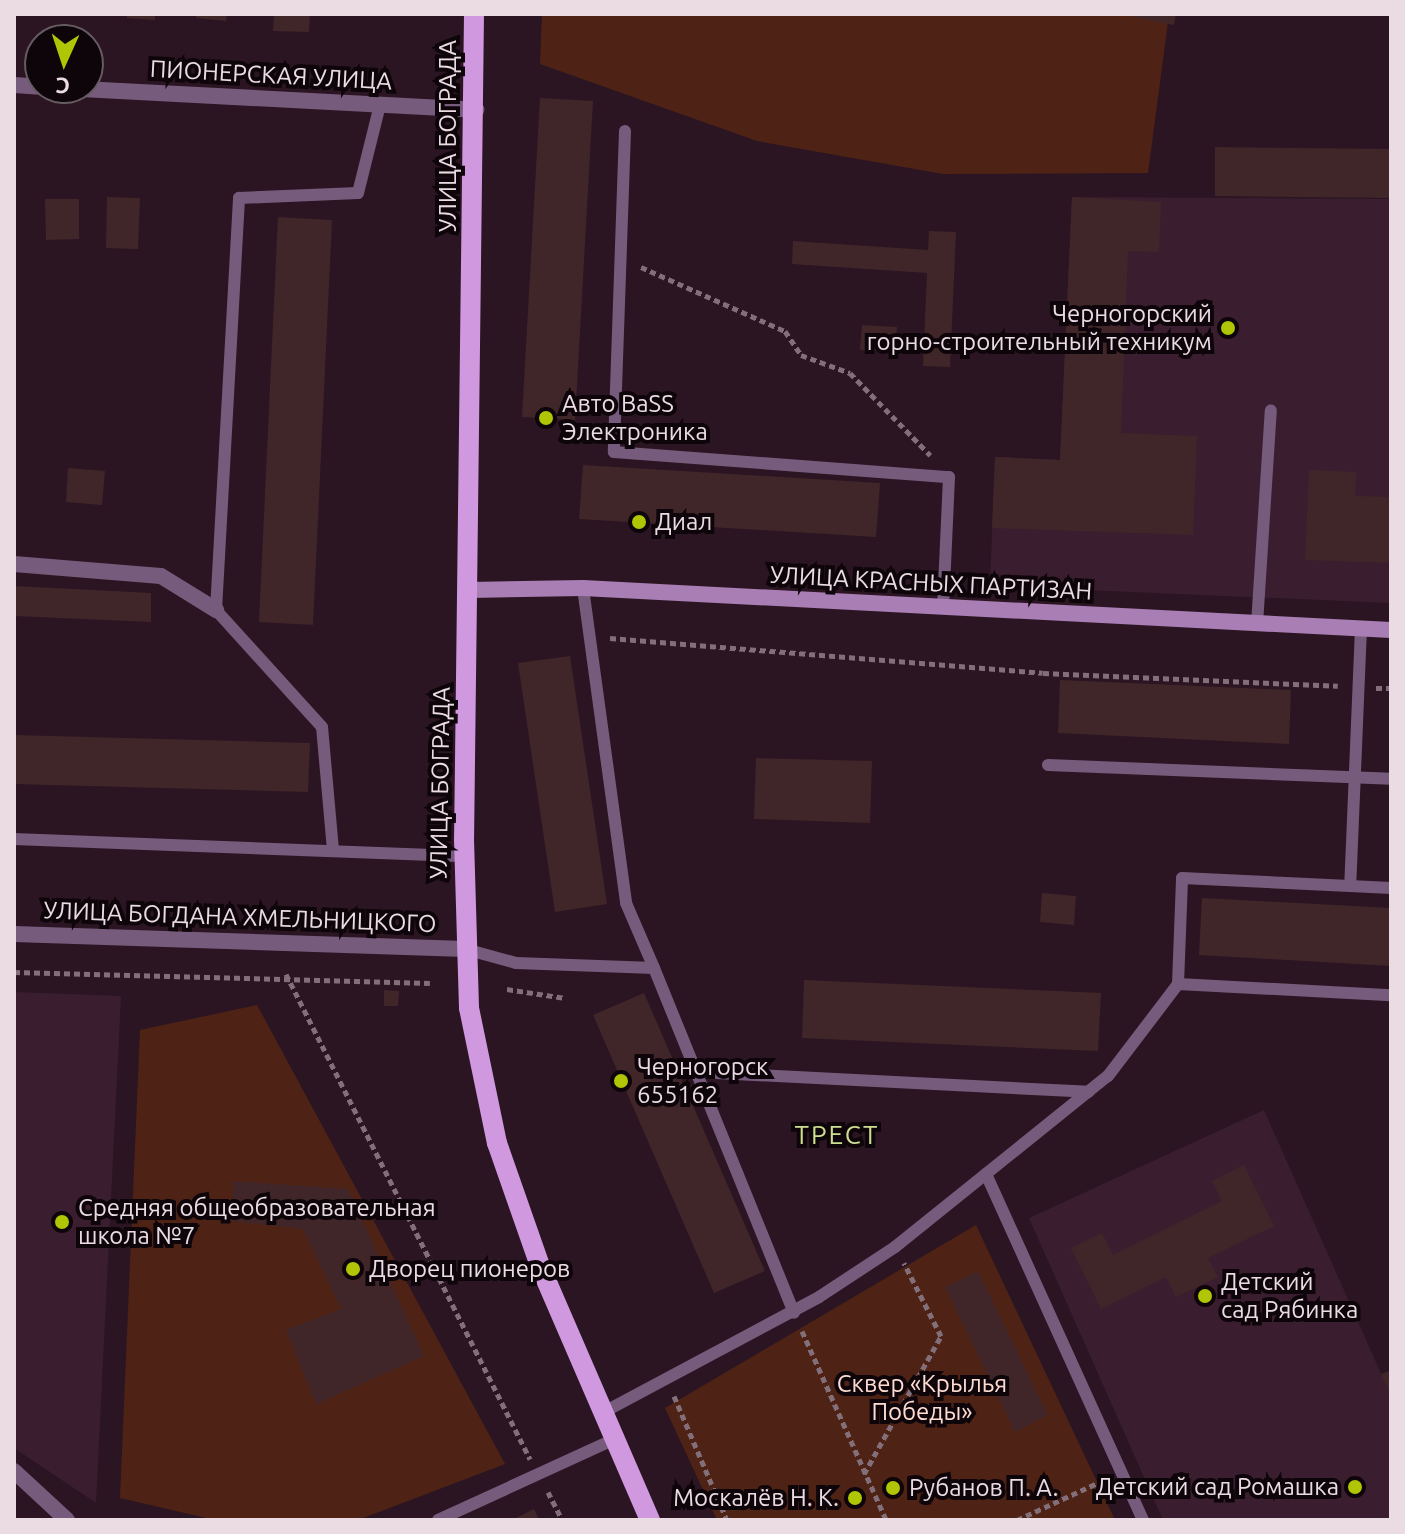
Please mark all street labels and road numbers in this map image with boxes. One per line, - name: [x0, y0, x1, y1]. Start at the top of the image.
- street label: УЛИЦА БОГРАДА: [434, 40, 462, 232]
- street label: ПИОНЕРСКАЯ УЛИЦА: [149, 54, 393, 96]
- street label: УЛИЦА КРАСНЫХ ПАРТИЗАН: [769, 560, 1093, 606]
- street label: УЛИЦА БОГРАДА: [424, 687, 456, 879]
- street label: УЛИЦА БОГДАНА ХМЕЛЬНИЦКОГО: [43, 896, 437, 938]

